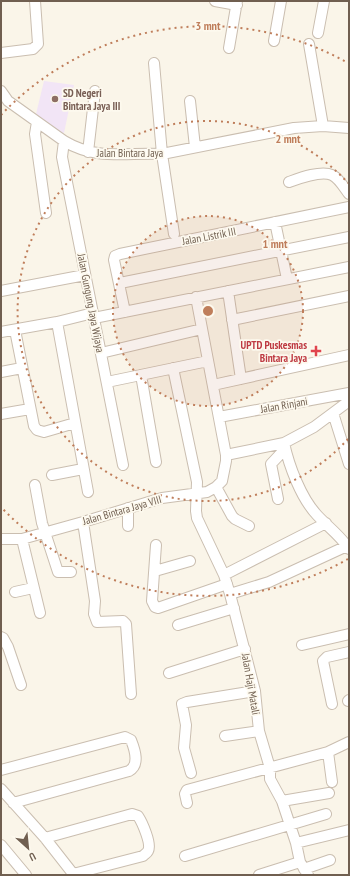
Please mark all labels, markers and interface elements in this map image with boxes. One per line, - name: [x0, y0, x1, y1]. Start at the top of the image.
- text: 3 mnt: [195, 18, 221, 33]
- place label: SD Negeri Bintara Jaya III: [63, 86, 120, 113]
- marker: SD Negeri Bintara Jaya III: [50, 94, 60, 104]
- text: 2 mnt: [275, 131, 301, 146]
- street label: Jalan Bintara Jaya: [96, 146, 163, 160]
- street label: Jalan Listrik III: [180, 224, 237, 248]
- text: 1 mnt: [262, 236, 288, 251]
- street label: Jalan Gungung Jaya Wijaya: [74, 251, 107, 354]
- centre of rings: [201, 304, 215, 318]
- place label: UPTD Puskesmas Bintara Jaya: [241, 338, 307, 365]
- marker: UPTD Puskesmas Bintara Jaya: [310, 345, 322, 357]
- street label: Jalan Rinjani: [258, 394, 309, 416]
- street label: Jalan Bintara Jaya VIII: [80, 492, 163, 528]
- street label: Jalan Haji Matali: [239, 651, 263, 716]
- north arrow: [8, 828, 48, 868]
- text: U: [27, 849, 38, 865]

